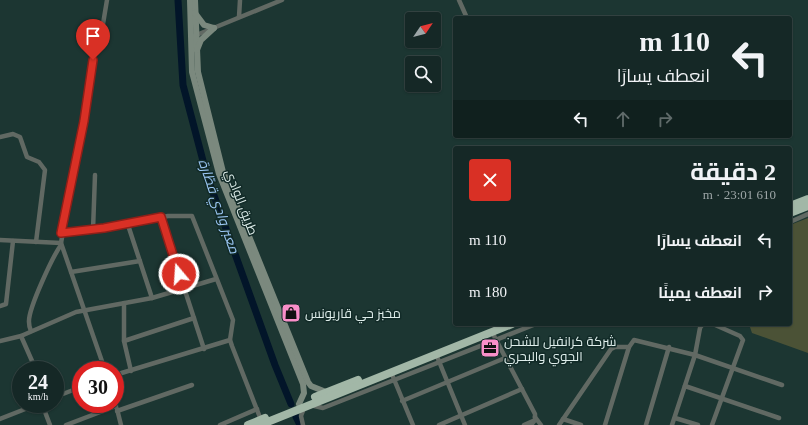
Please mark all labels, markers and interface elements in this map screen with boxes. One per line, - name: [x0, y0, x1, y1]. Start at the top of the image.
- north arrow: [405, 12, 441, 48]
- map controls: [405, 12, 441, 92]
- pin: [76, 19, 110, 60]
- icon: arrive: [82, 25, 104, 47]
- text: 110 m: [639, 26, 710, 57]
- icon: left: [724, 32, 776, 84]
- button: search: [405, 56, 441, 92]
- text: انعطف يسارًا: [617, 66, 710, 86]
- icon: left: [570, 108, 592, 130]
- icon: ahead: [612, 108, 634, 130]
- icon: right: [654, 108, 676, 130]
- water label: معبر وادي قطّارة: [192, 157, 242, 258]
- button: close: [469, 159, 511, 201]
- text: 2 دقيقة: [690, 159, 776, 185]
- street label: طريق الوادي: [219, 167, 261, 238]
- text: 610 m · 23:01: [703, 187, 776, 202]
- icon: left: [754, 229, 776, 251]
- text: 110 m: [469, 232, 506, 248]
- text: انعطف يسارًا: [656, 233, 742, 249]
- position arrow: [158, 253, 200, 295]
- icon: right: [754, 281, 776, 303]
- text: 180 m: [469, 284, 507, 300]
- text: انعطف يمينًا: [658, 285, 742, 301]
- shop icon: مخبز حي قاريونس: [280, 302, 302, 324]
- place label: مخبز حي قاريونس: [305, 306, 401, 324]
- place label: شركة كرانفيل للشحن الجوي والبحري: [504, 334, 616, 367]
- office icon: شركة كرانفيل للشحن الجوي والبحري: [479, 337, 501, 359]
- speed limit sign: 30: [72, 361, 124, 413]
- text: 24: [28, 371, 48, 393]
- text: km/h: [28, 391, 48, 402]

